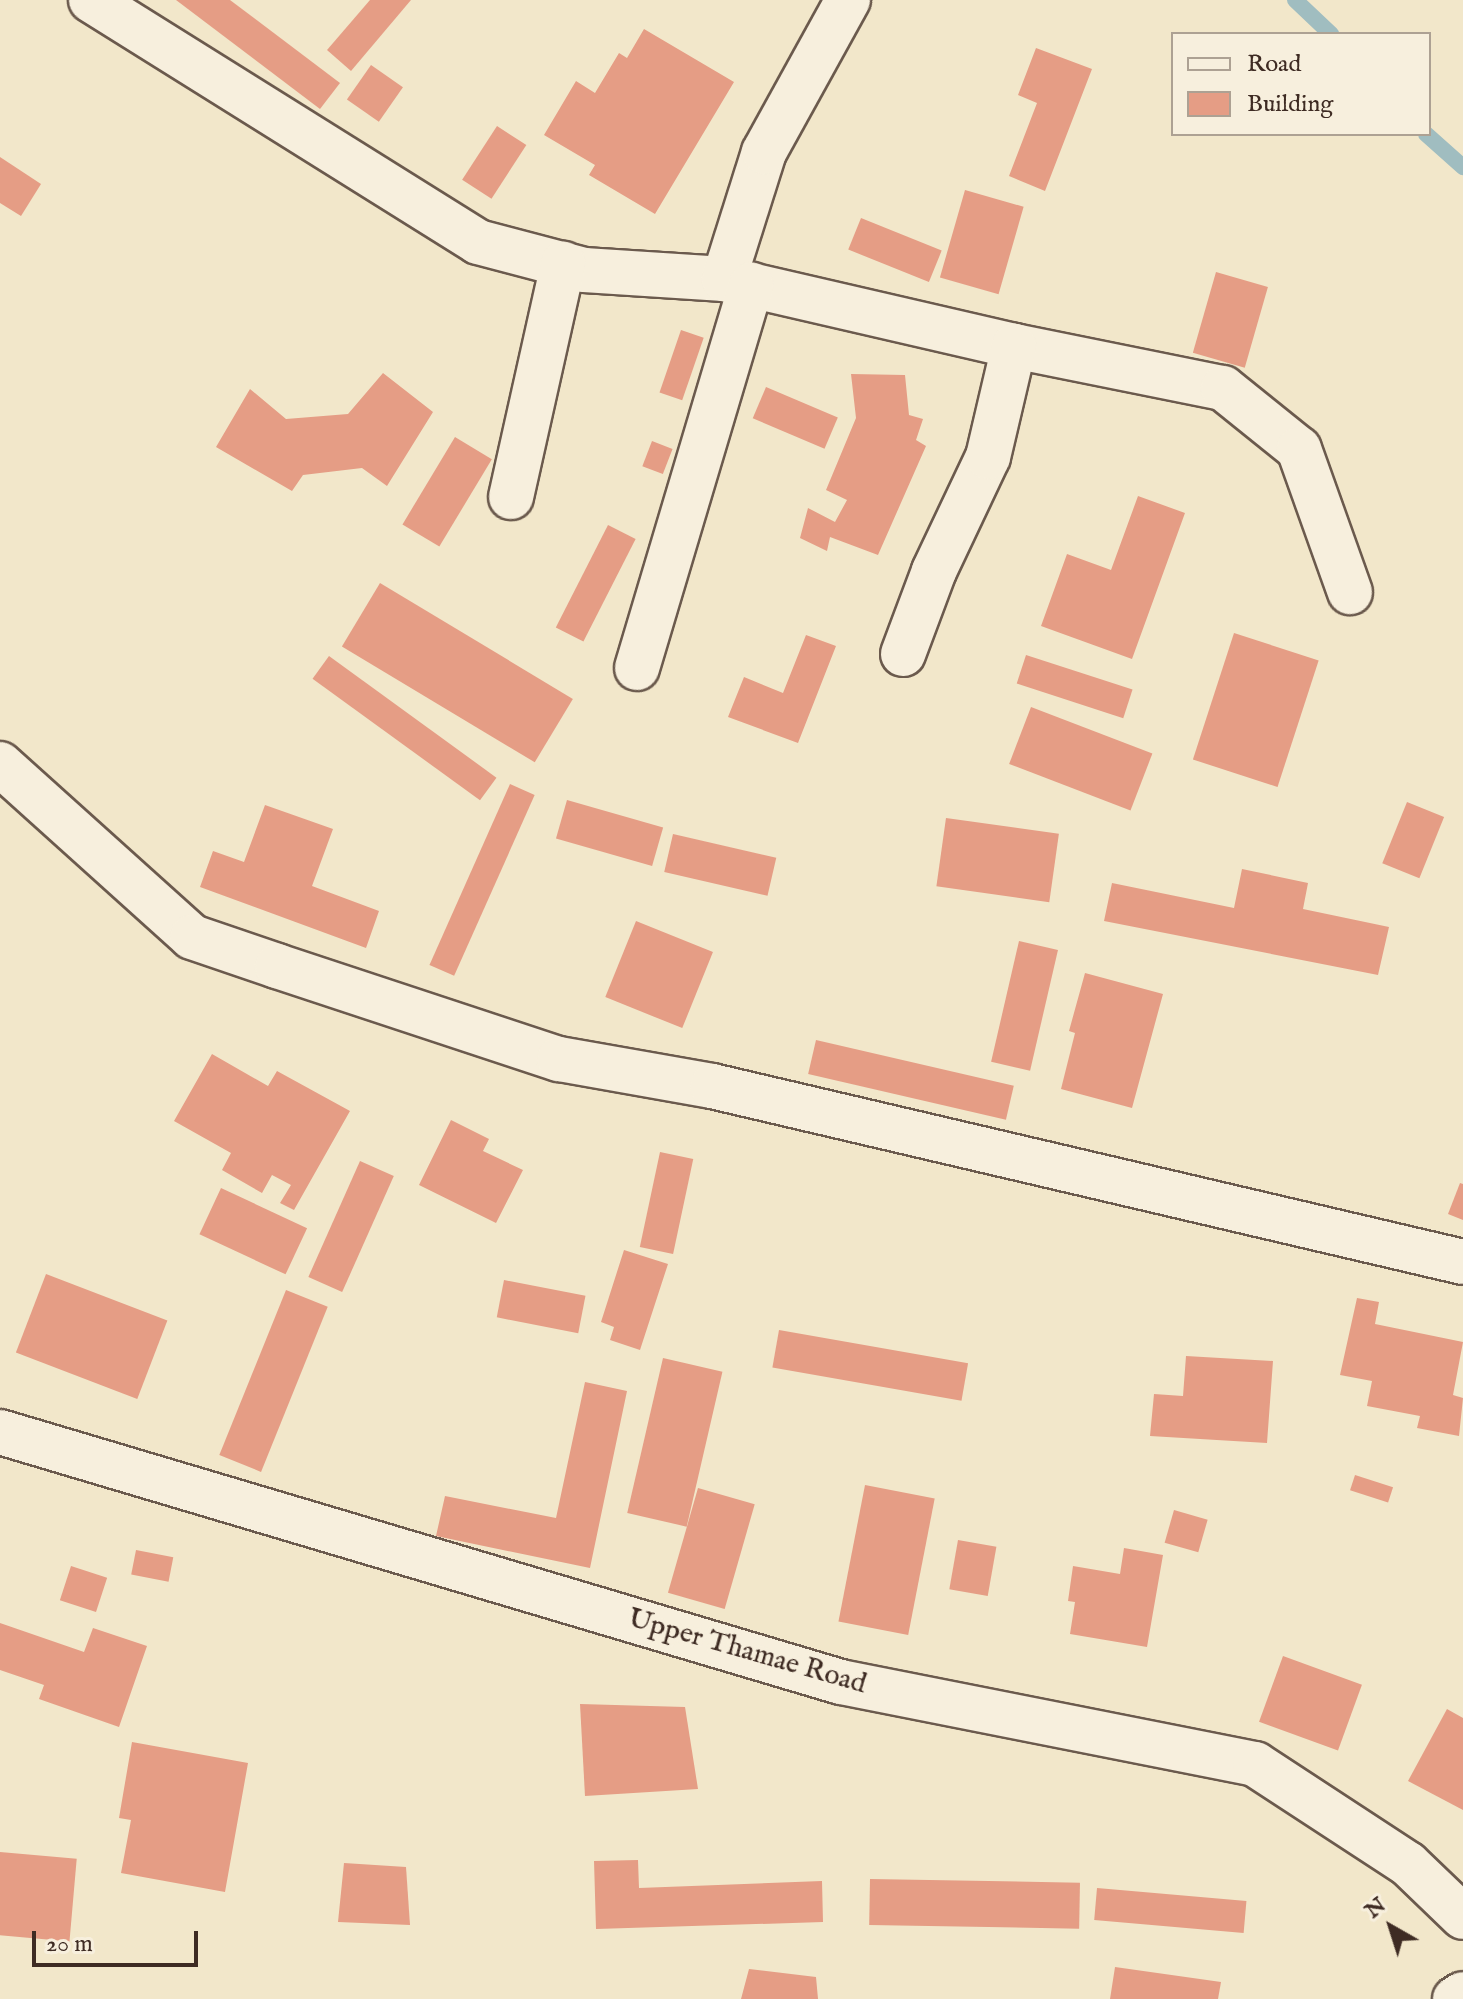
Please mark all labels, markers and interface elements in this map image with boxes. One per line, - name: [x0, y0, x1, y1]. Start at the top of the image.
- legend: [1171, 32, 1431, 136]
- text: Road: [1247, 49, 1301, 80]
- text: Building: [1247, 89, 1333, 120]
- street label: Upper Thamae Road: [624, 1602, 870, 1702]
- north arrow: [1351, 1887, 1431, 1967]
- text: N: [1360, 1891, 1392, 1925]
- scale bar: [36, 1915, 202, 1965]
- text: 20 m: [46, 1929, 93, 1960]

